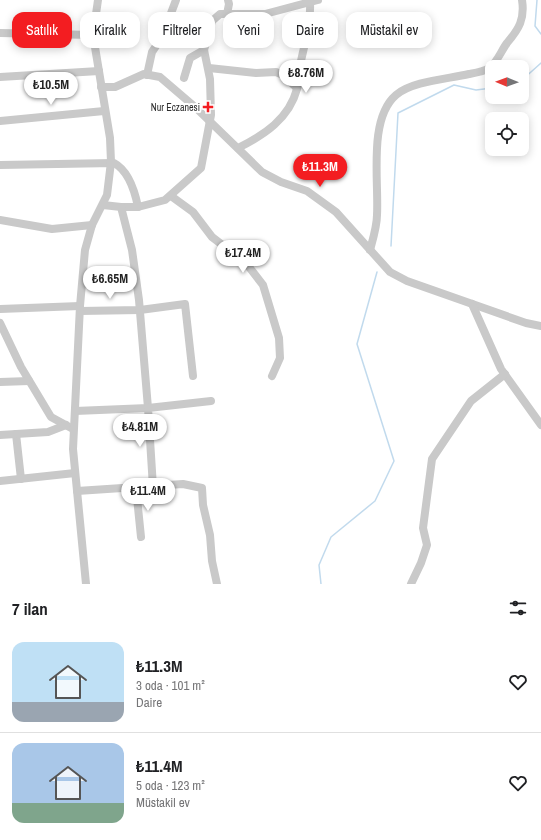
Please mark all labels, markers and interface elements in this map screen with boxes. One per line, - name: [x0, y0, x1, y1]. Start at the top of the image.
- chip: Satılık: [12, 12, 72, 48]
- chip: Kiralık: [80, 12, 140, 48]
- chip: Filtreler: [148, 12, 215, 48]
- chip: Yeni: [223, 12, 274, 48]
- chip: Daire: [282, 12, 338, 48]
- chip: Müstakil ev: [346, 12, 432, 48]
- pin: ₺8.76M: [273, 60, 339, 94]
- north arrow: [485, 60, 529, 104]
- map controls: [485, 60, 529, 156]
- text: ₺8.76M: [288, 64, 324, 81]
- pin: ₺10.5M: [18, 72, 84, 106]
- text: ₺10.5M: [33, 76, 69, 93]
- place label: Nur Eczanesi: [151, 101, 200, 114]
- marker: Nur Eczanesi: [203, 102, 213, 112]
- button: locate: [485, 112, 529, 156]
- pin: ₺11.3M: [287, 154, 353, 188]
- text: ₺11.3M: [302, 158, 338, 175]
- pin: ₺17.4M: [210, 240, 276, 274]
- text: ₺17.4M: [225, 244, 261, 261]
- pin: ₺6.65M: [77, 266, 143, 300]
- text: ₺6.65M: [92, 270, 128, 287]
- pin: ₺4.81M: [107, 414, 173, 448]
- text: ₺4.81M: [122, 418, 158, 435]
- pin: ₺11.4M: [115, 478, 181, 512]
- text: ₺11.4M: [130, 482, 166, 499]
- text: 7 ilan: [12, 597, 48, 620]
- icon: filters: [507, 597, 529, 619]
- text: ₺11.3M: [136, 654, 183, 677]
- icon: home: [44, 658, 92, 706]
- icon: heart: [507, 671, 529, 693]
- text: 3 oda · 101 m²: [136, 677, 205, 694]
- text: Daire: [136, 694, 162, 711]
- text: ₺11.4M: [136, 754, 183, 777]
- icon: home: [44, 759, 92, 807]
- icon: heart: [507, 772, 529, 794]
- text: 5 oda · 123 m²: [136, 777, 205, 794]
- text: Müstakil ev: [136, 794, 190, 811]

